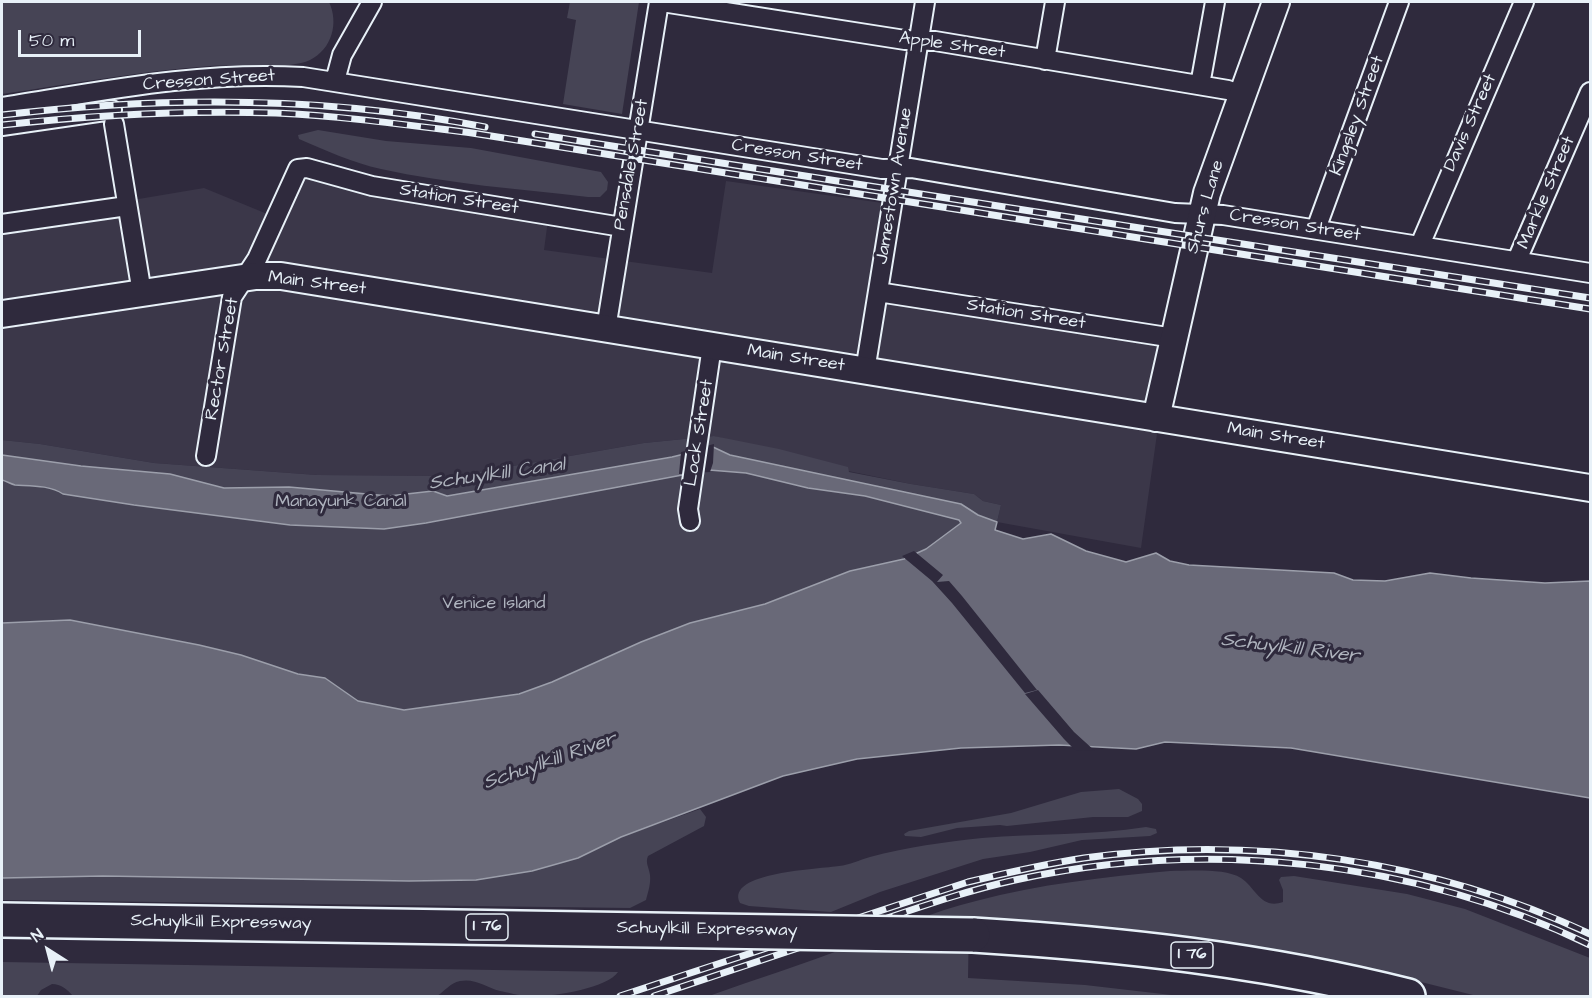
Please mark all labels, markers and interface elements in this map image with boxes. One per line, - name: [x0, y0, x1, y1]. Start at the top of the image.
- scale bar: [21, 18, 144, 56]
- text: 50 m: [29, 28, 74, 53]
- street label: Apple Street: [898, 28, 1006, 64]
- street label: Kingsley Street: [1326, 53, 1390, 179]
- street label: Cresson Street: [142, 66, 276, 96]
- street label: Davis Street: [1440, 71, 1502, 175]
- street label: Pensdale Street: [610, 98, 654, 232]
- street label: Jamestown Avenue: [872, 106, 918, 266]
- street label: Markle Street: [1514, 133, 1580, 253]
- street label: Cresson Street: [730, 135, 864, 177]
- street label: Shurs Lane: [1182, 158, 1230, 256]
- street label: Station Street: [398, 180, 520, 220]
- street label: Cresson Street: [1228, 205, 1362, 247]
- street label: Main Street: [267, 267, 367, 301]
- street label: Station Street: [965, 295, 1087, 335]
- street label: Rector Street: [202, 296, 244, 422]
- street label: Main Street: [746, 341, 846, 377]
- street label: Lock Street: [681, 378, 719, 488]
- street label: Main Street: [1226, 419, 1326, 455]
- water label: Schuylkill Canal: [428, 454, 566, 496]
- park label: Manayunk Canal: [275, 491, 407, 513]
- park label: Venice Island: [442, 593, 546, 615]
- water label: Schuylkill River: [1220, 629, 1360, 669]
- water label: Schuylkill River: [480, 728, 620, 796]
- street label: Schuylkill Expressway: [130, 911, 312, 935]
- road number: I 76: [466, 914, 508, 940]
- street label: Schuylkill Expressway: [616, 918, 798, 942]
- north arrow: [18, 920, 78, 980]
- text: N: [27, 924, 48, 947]
- road number: I 76: [1171, 942, 1213, 968]

